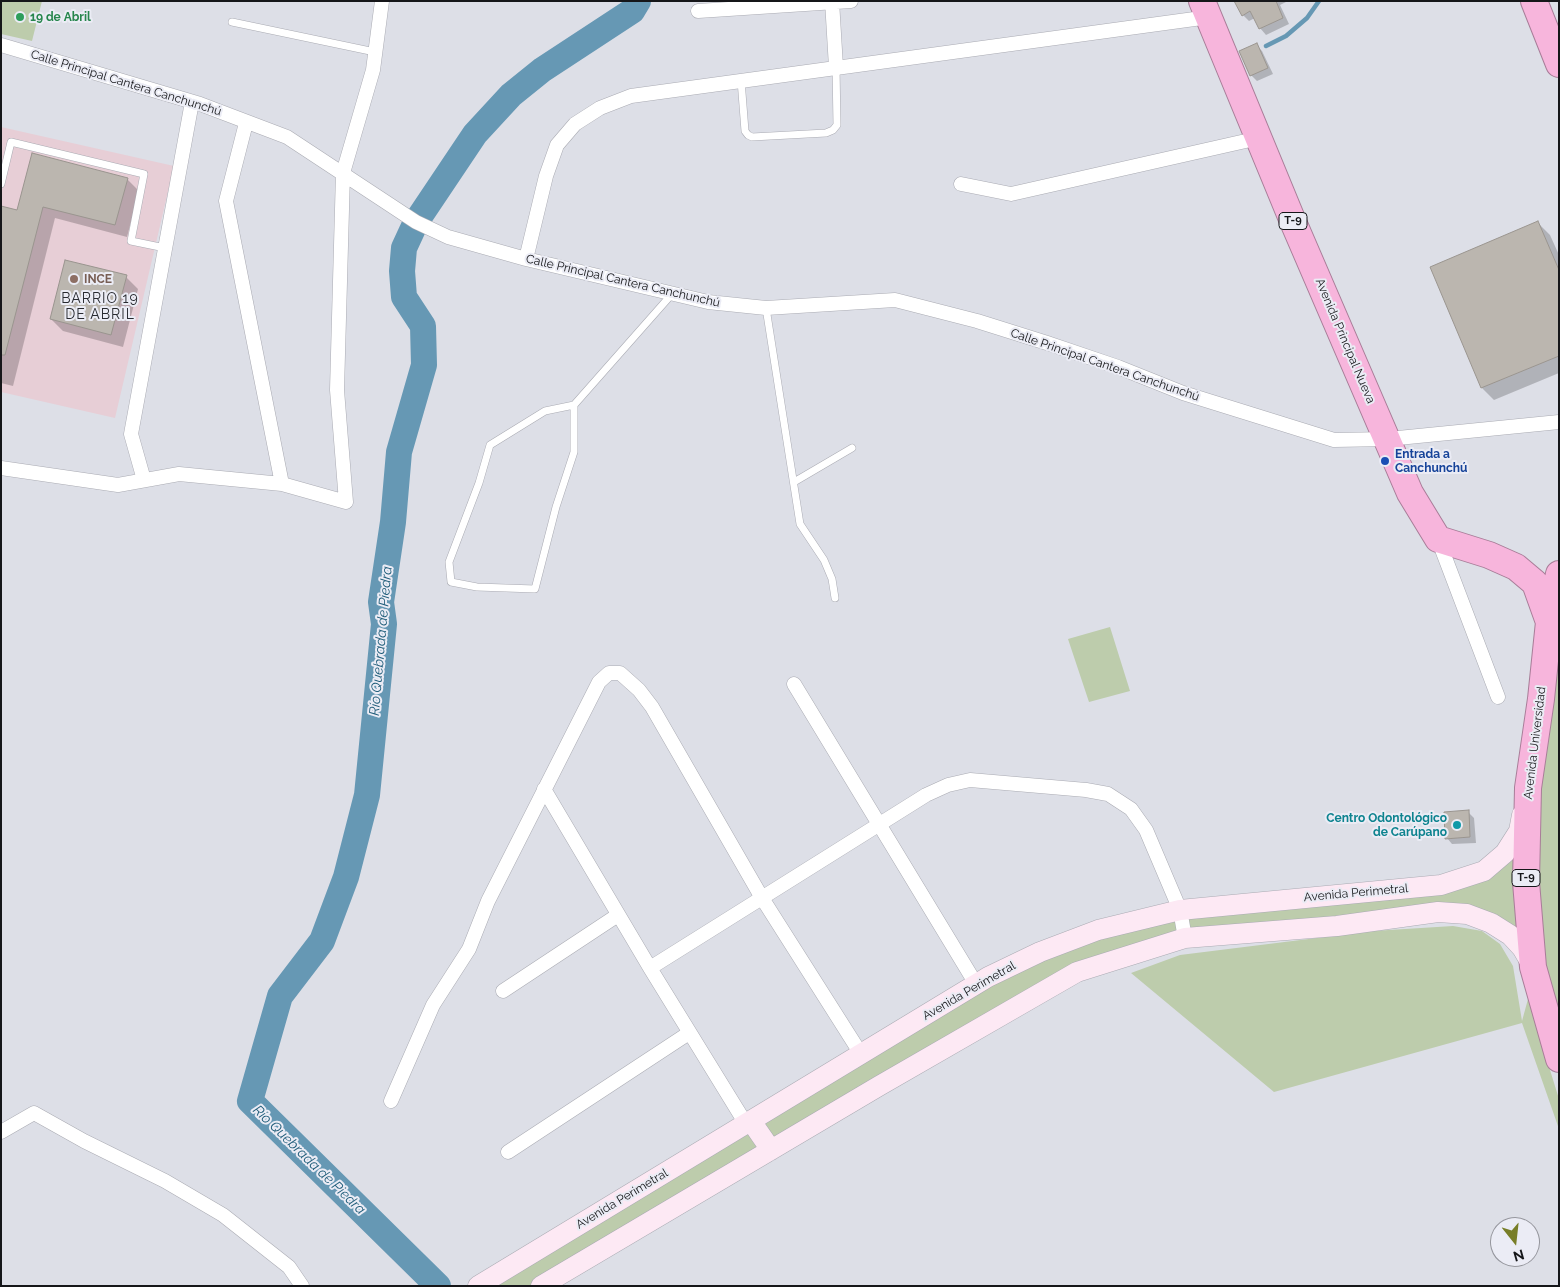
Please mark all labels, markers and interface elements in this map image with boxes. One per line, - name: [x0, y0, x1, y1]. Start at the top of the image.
- place label: 19 de Abril: [30, 10, 91, 24]
- marker: 19 de Abril: [14, 11, 26, 23]
- street label: Calle Principal Cantera Canchunchú: [29, 47, 223, 119]
- road number: T-9: [1279, 212, 1307, 230]
- street label: Calle Principal Cantera Canchunchú: [525, 252, 721, 310]
- place label: INCE: [84, 272, 112, 286]
- marker: INCE: [68, 273, 80, 285]
- street label: Avenida Principal Nueva: [1312, 276, 1378, 406]
- district label: BARRIO 19 DE ABRIL: [60, 291, 140, 324]
- street label: Calle Principal Cantera Canchunchú: [1009, 326, 1201, 404]
- place label: Entrada a Canchunchú: [1395, 447, 1467, 475]
- marker: Entrada a Canchunchú: [1379, 455, 1391, 467]
- water label: Río Quebrada de Piedra: [366, 566, 396, 716]
- street label: Avenida Universidad: [1521, 686, 1549, 800]
- place label: Centro Odontológico de Carúpano: [1326, 811, 1447, 839]
- marker: Centro Odontológico de Carúpano: [1451, 819, 1463, 831]
- road number: T-9: [1512, 870, 1540, 886]
- street label: Avenida Perimetral: [1303, 881, 1409, 905]
- street label: Avenida Perimetral: [920, 959, 1018, 1023]
- water label: Río Quebrada de Piedra: [249, 1102, 369, 1218]
- street label: Avenida Perimetral: [573, 1166, 671, 1232]
- north arrow: [1490, 1217, 1540, 1267]
- text: N: [1512, 1246, 1526, 1265]

